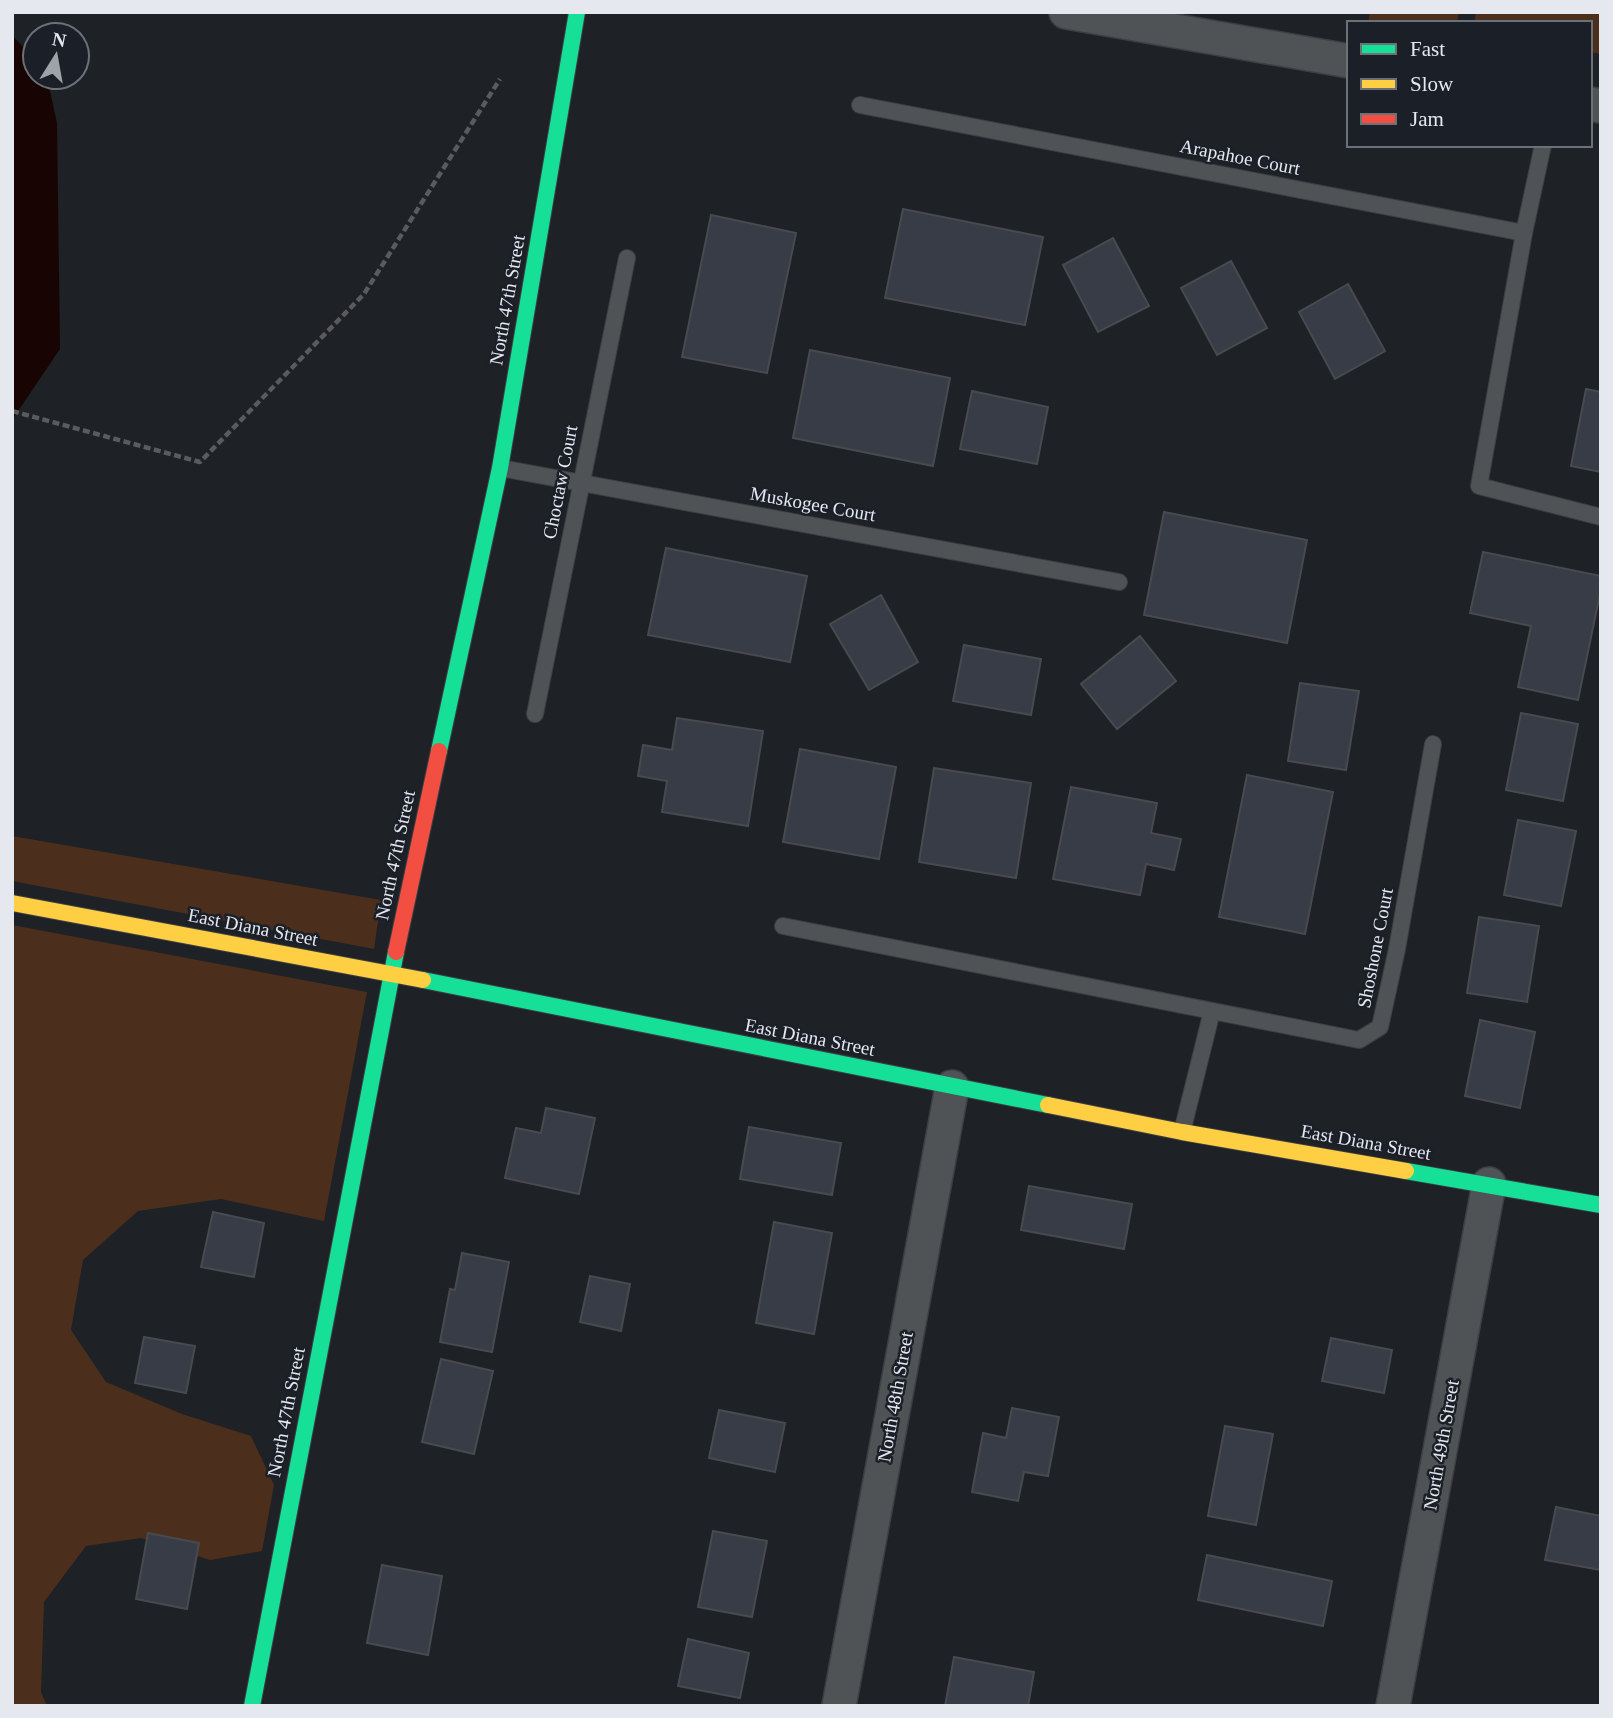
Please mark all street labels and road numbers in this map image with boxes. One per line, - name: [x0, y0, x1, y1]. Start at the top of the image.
- street label: Arapahoe Court: [1178, 135, 1303, 179]
- street label: North 47th Street: [485, 233, 529, 367]
- street label: Choctaw Court: [539, 423, 581, 541]
- street label: Muskogee Court: [749, 483, 878, 526]
- street label: North 47th Street: [371, 788, 419, 922]
- street label: Shoshone Court: [1353, 885, 1397, 1010]
- street label: East Diana Street: [186, 904, 320, 950]
- street label: East Diana Street: [743, 1014, 877, 1060]
- street label: East Diana Street: [1299, 1120, 1433, 1164]
- street label: North 48th Street: [873, 1330, 917, 1464]
- street label: North 47th Street: [263, 1345, 309, 1479]
- street label: North 49th Street: [1419, 1378, 1463, 1512]

